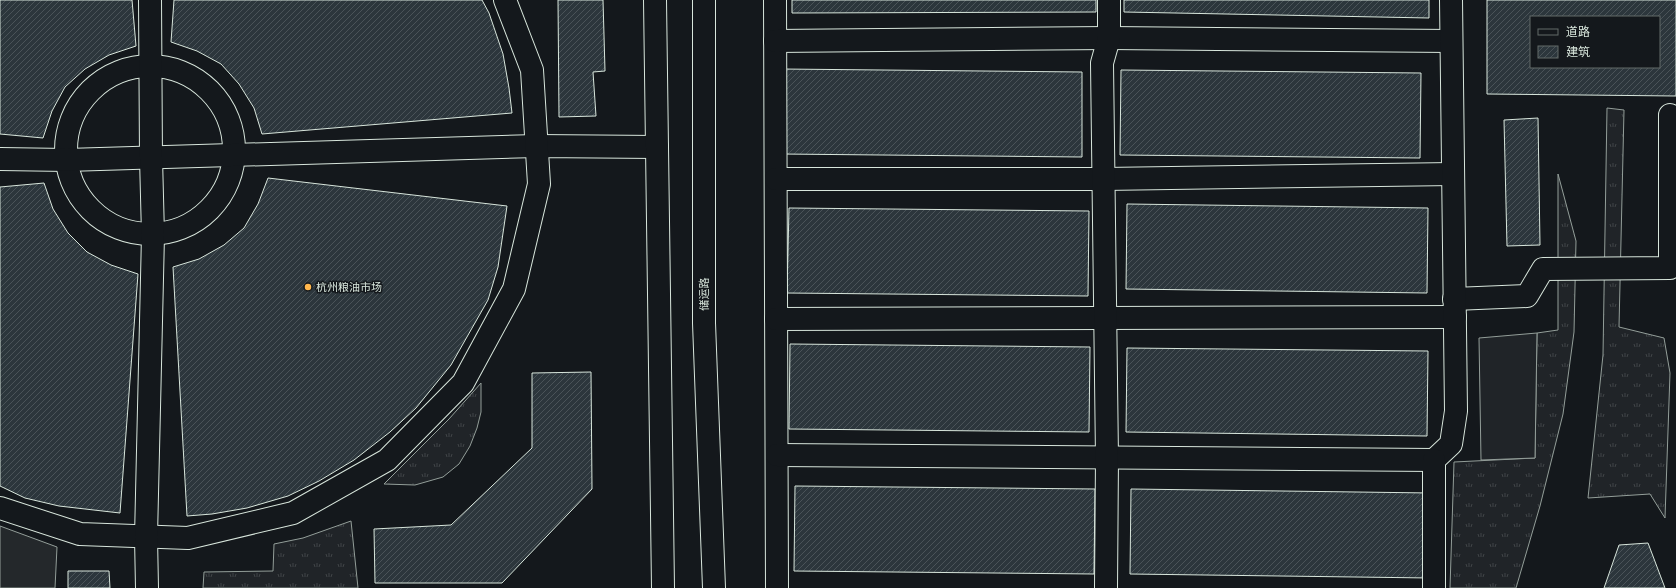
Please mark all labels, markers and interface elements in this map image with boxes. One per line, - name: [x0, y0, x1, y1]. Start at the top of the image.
- legend: [1530, 16, 1660, 68]
- text: 道路: [1566, 24, 1590, 40]
- text: 建筑: [1566, 44, 1590, 60]
- street label: 储运路: [697, 278, 712, 311]
- place label: 杭州粮油市场: [316, 280, 382, 295]
- marker: 杭州粮油市场: [303, 282, 313, 292]

